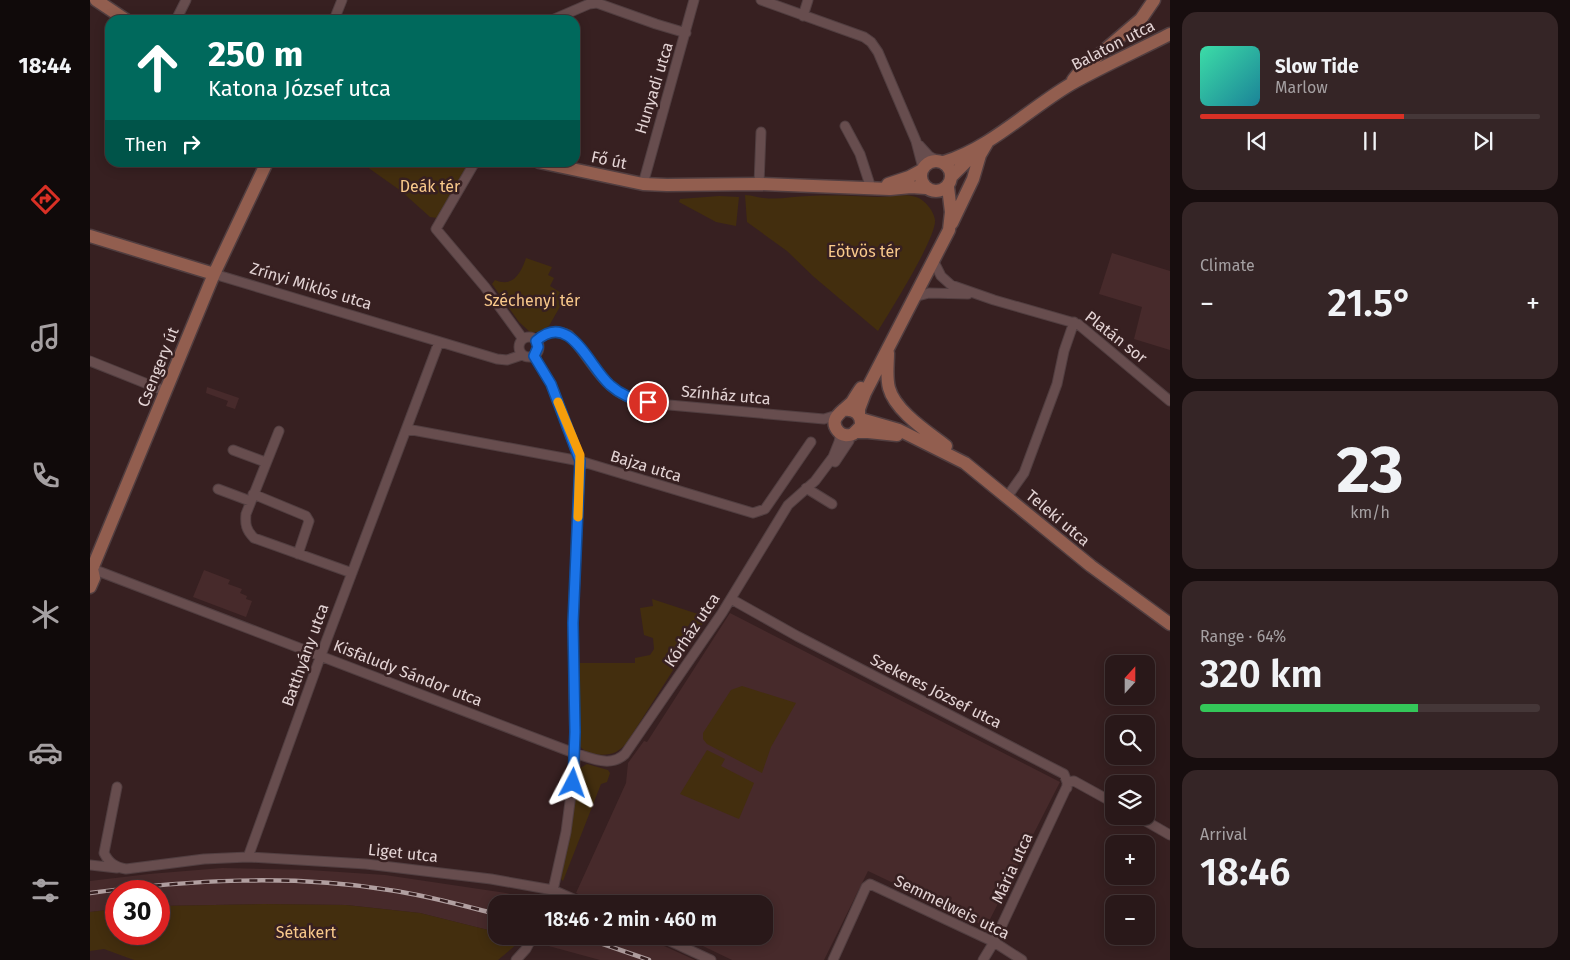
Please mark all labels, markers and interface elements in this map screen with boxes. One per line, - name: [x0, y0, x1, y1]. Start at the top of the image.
- street label: Balaton utca: [1068, 16, 1158, 74]
- text: 250 m: [208, 33, 303, 75]
- icon: ahead: [125, 35, 190, 100]
- street label: Hunyadi utca: [631, 40, 677, 136]
- text: 18:44: [18, 52, 72, 79]
- text: Slow Tide: [1275, 55, 1359, 78]
- text: Katona József utca: [208, 75, 391, 102]
- text: Marlow: [1275, 78, 1328, 97]
- icon: previous: [1243, 127, 1271, 155]
- icon: pause: [1356, 127, 1384, 155]
- icon: next: [1469, 127, 1497, 155]
- icon: right: [177, 130, 205, 158]
- text: Then: [125, 133, 167, 156]
- street label: Fő út: [589, 147, 629, 173]
- park label: Deák tér: [400, 177, 461, 196]
- icon: directions: [28, 182, 63, 217]
- park label: Eötvös tér: [828, 242, 901, 261]
- text: Climate: [1200, 256, 1255, 275]
- street label: Zrínyi Miklós utca: [248, 258, 374, 314]
- text: 21.5°: [1328, 280, 1412, 326]
- text: −: [1200, 287, 1214, 320]
- text: +: [1526, 287, 1540, 320]
- park label: Széchenyi tér: [484, 291, 581, 310]
- street label: Platán sor: [1081, 307, 1151, 368]
- icon: music: [28, 320, 63, 355]
- street label: Csengery út: [133, 324, 183, 410]
- pin: [627, 381, 669, 423]
- street label: Színház utca: [680, 382, 772, 408]
- icon: arrive: [634, 388, 662, 416]
- text: 23: [1336, 431, 1404, 509]
- street label: Bajza utca: [608, 446, 684, 486]
- icon: phone: [28, 458, 63, 493]
- street label: Teleki utca: [1022, 486, 1094, 550]
- text: km/h: [1350, 503, 1390, 522]
- street label: Kórház utca: [660, 589, 724, 671]
- icon: climate: [28, 597, 63, 632]
- street label: Batthyány utca: [278, 601, 332, 709]
- text: Range · 64%: [1200, 627, 1286, 646]
- street label: Kisfaludy Sándor utca: [331, 636, 485, 710]
- street label: Szekeres József utca: [867, 650, 1005, 732]
- text: 320 km: [1200, 651, 1323, 697]
- north arrow: [1105, 655, 1155, 705]
- map controls: [1105, 655, 1155, 945]
- button: search: [1105, 715, 1155, 765]
- icon: car: [28, 735, 63, 770]
- position arrow: [546, 756, 598, 808]
- button: layers: [1105, 775, 1155, 825]
- text: Arrival: [1200, 825, 1247, 844]
- street label: Mária utca: [987, 830, 1037, 906]
- button: +: [1105, 835, 1155, 885]
- street label: Liget utca: [367, 840, 439, 866]
- text: 18:46: [1200, 849, 1290, 895]
- street label: Semmelweis utca: [891, 871, 1013, 943]
- icon: filters: [28, 873, 63, 908]
- speed limit sign: 30: [105, 880, 170, 945]
- button: −: [1105, 895, 1155, 945]
- text: 18:46 · 2 min · 460 m: [544, 908, 717, 931]
- park label: Sétakert: [276, 923, 336, 942]

